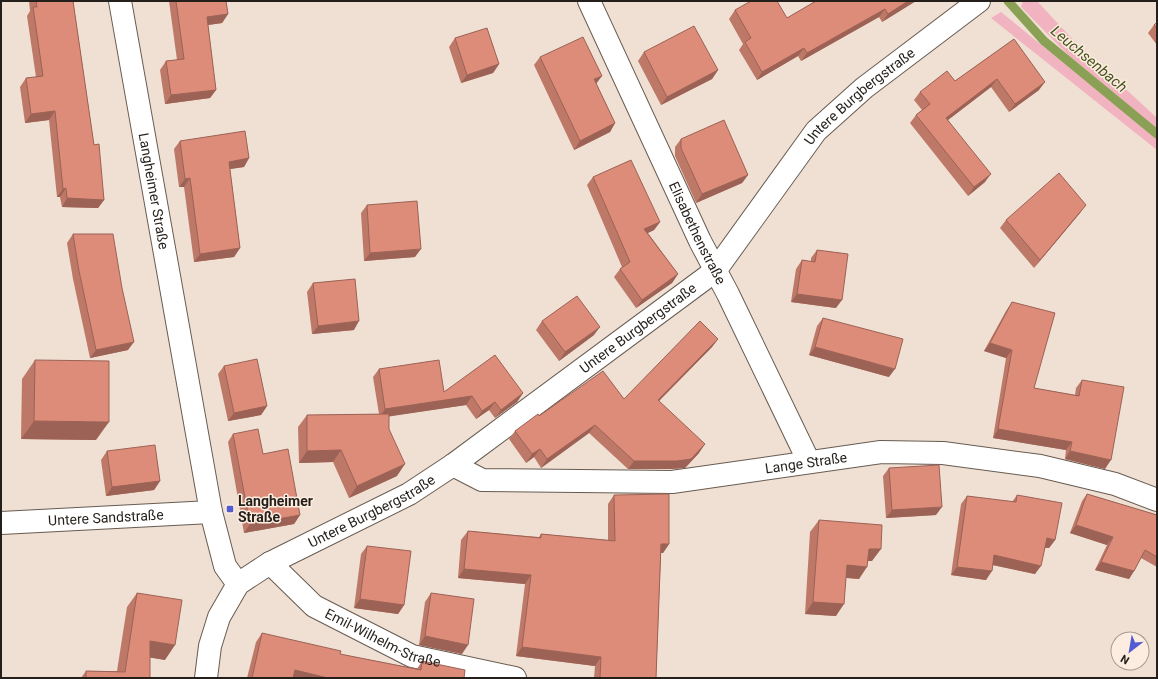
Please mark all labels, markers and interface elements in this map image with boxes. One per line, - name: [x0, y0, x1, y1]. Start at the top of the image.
- water label: Leuchsenbach: [1047, 22, 1131, 96]
- street label: Untere Burgbergstraße: [801, 45, 918, 148]
- street label: Langheimer Straße: [136, 131, 172, 251]
- street label: Elisabethenstraße: [666, 179, 729, 287]
- street label: Untere Burgbergstraße: [577, 280, 699, 376]
- street label: Lange Straße: [764, 449, 848, 477]
- street label: Untere Burgbergstraße: [305, 471, 438, 551]
- place label: Langheimer Straße: [238, 493, 313, 525]
- marker: Langheimer Straße: [225, 504, 235, 514]
- street label: Untere Sandstraße: [48, 506, 164, 529]
- street label: Emil-Wilhelm-Straße: [323, 605, 442, 670]
- north arrow: [1110, 631, 1150, 671]
- text: N: [1118, 651, 1132, 667]

